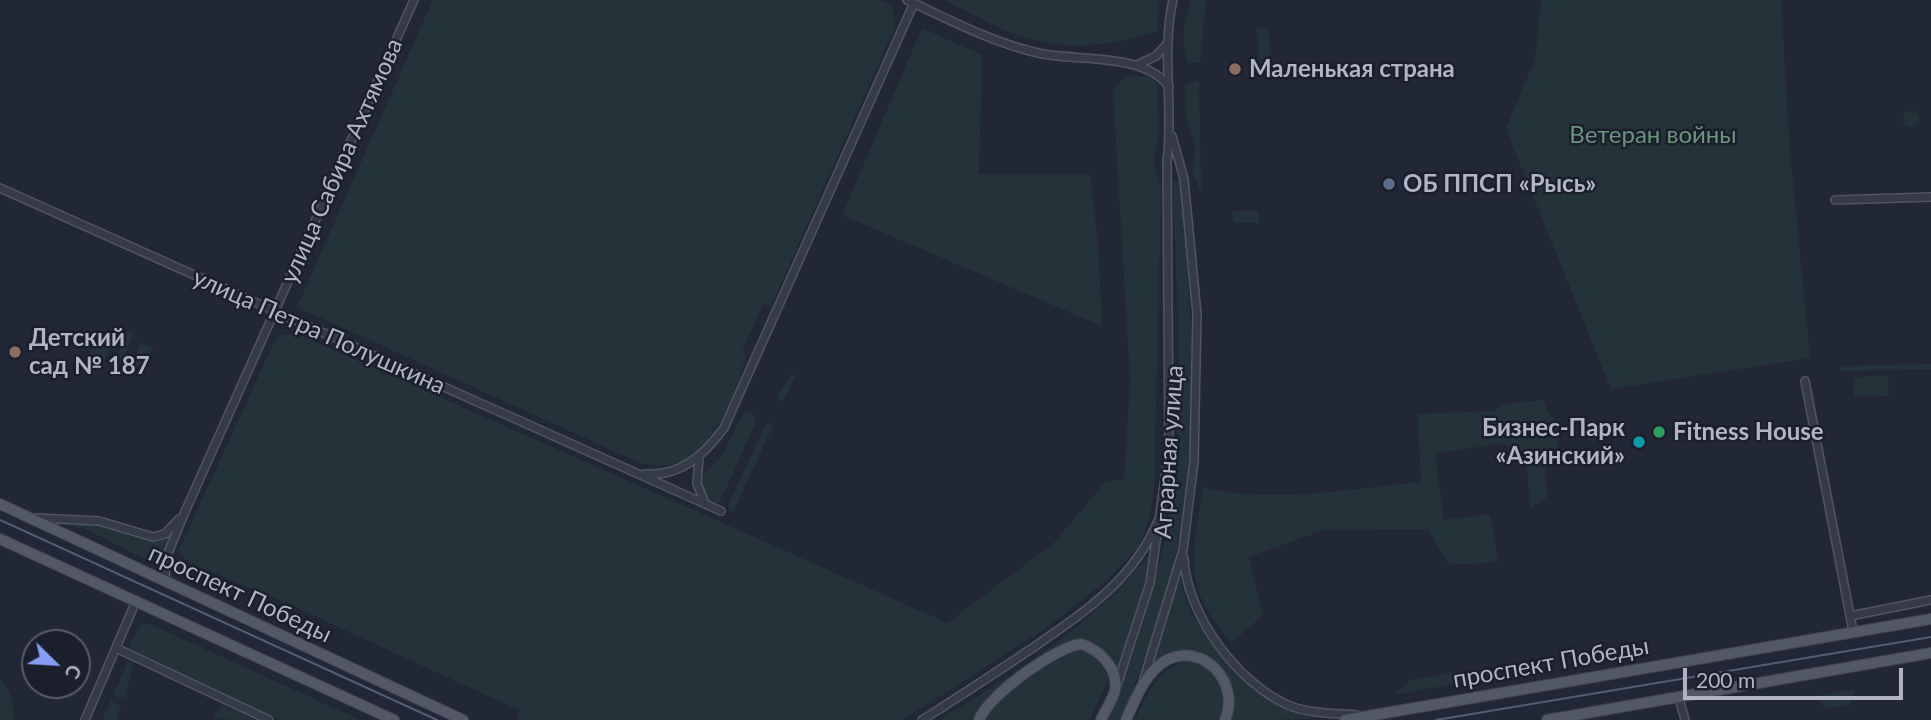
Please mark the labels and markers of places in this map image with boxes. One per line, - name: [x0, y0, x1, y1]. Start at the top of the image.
- place label: Маленькая страна: [1249, 55, 1455, 83]
- marker: Маленькая страна: [1227, 61, 1243, 77]
- place label: ОБ ППСП «Рысь»: [1403, 170, 1596, 198]
- marker: ОБ ППСП «Рысь»: [1381, 176, 1397, 192]
- place label: Детский сад № 187: [29, 324, 150, 380]
- marker: Детский сад № 187: [7, 344, 23, 360]
- place label: Бизнес-Парк «Азинский»: [1482, 414, 1625, 470]
- place label: Fitness House: [1673, 418, 1824, 446]
- marker: Fitness House: [1651, 424, 1667, 440]
- marker: Бизнес-Парк «Азинский»: [1631, 434, 1647, 450]

